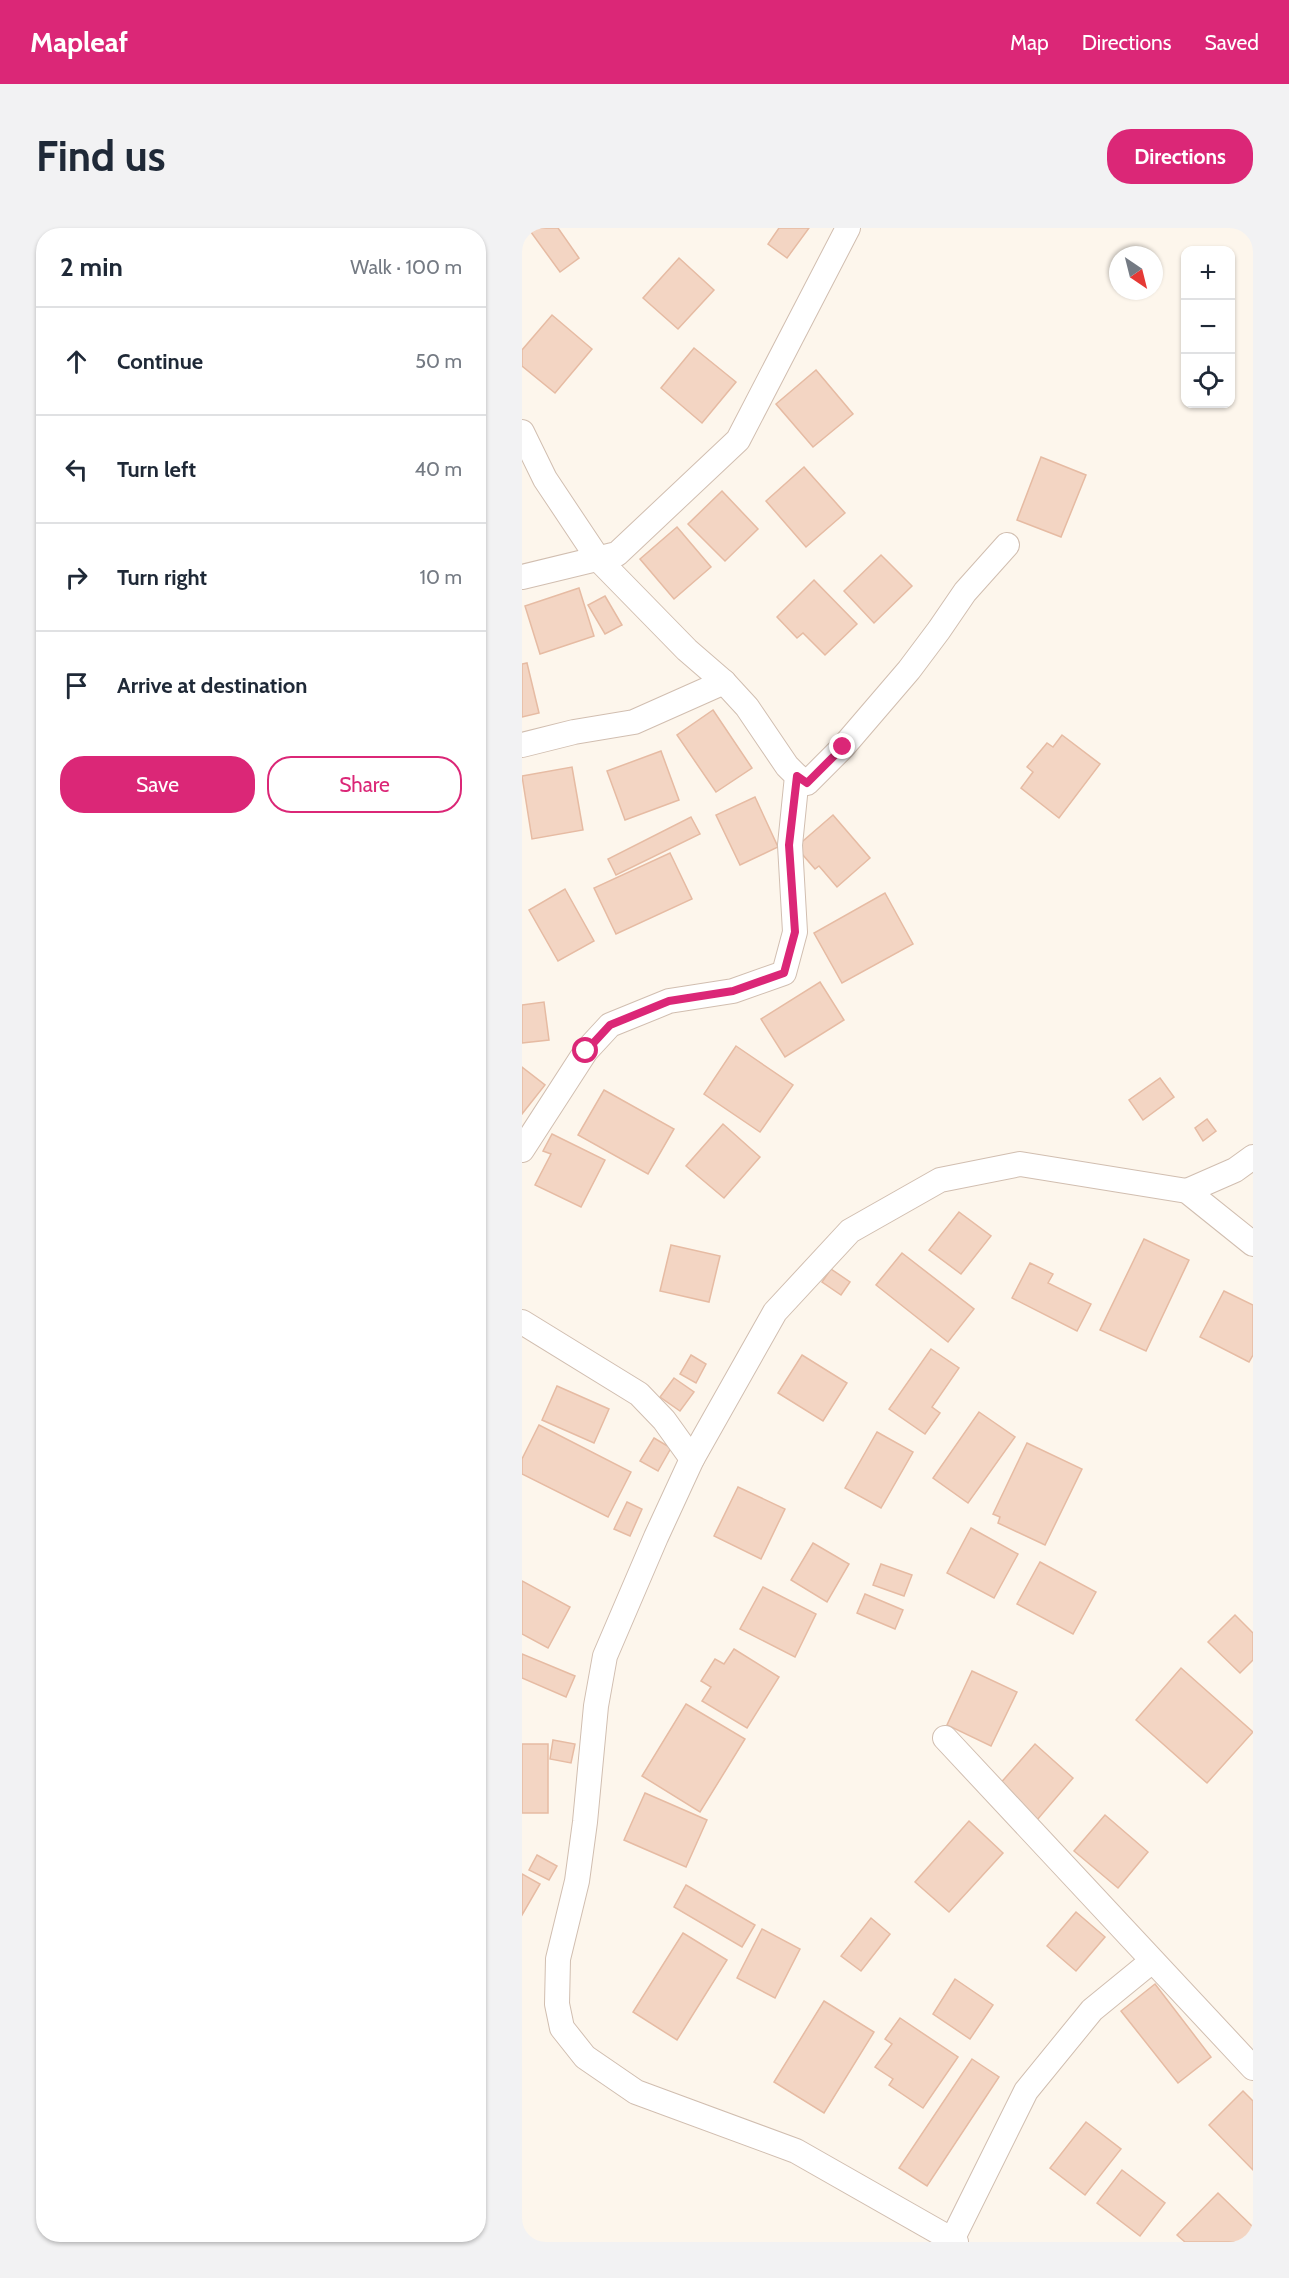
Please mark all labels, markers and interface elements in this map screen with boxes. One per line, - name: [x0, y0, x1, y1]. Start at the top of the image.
- text: Mapleaf: [30, 25, 128, 59]
- text: Map: [1010, 30, 1049, 55]
- text: Directions: [1082, 30, 1171, 55]
- text: Saved: [1204, 30, 1259, 55]
- button: Directions: [1107, 129, 1253, 184]
- text: Find us: [36, 130, 165, 182]
- north arrow: [1109, 246, 1163, 300]
- map controls: [1181, 246, 1235, 408]
- button: +: [1181, 246, 1235, 300]
- text: 2 min: [60, 251, 123, 283]
- text: Walk · 100 m: [350, 255, 462, 279]
- button: −: [1181, 300, 1235, 354]
- icon: ahead: [60, 345, 93, 378]
- text: Continue: [117, 348, 203, 375]
- text: 50 m: [415, 349, 462, 373]
- button: locate: [1181, 354, 1235, 408]
- icon: left: [60, 453, 93, 486]
- text: Turn left: [117, 456, 196, 483]
- text: 40 m: [414, 457, 462, 481]
- icon: right: [60, 561, 93, 594]
- text: Turn right: [117, 564, 207, 591]
- text: 10 m: [419, 565, 462, 589]
- icon: arrive: [60, 669, 93, 702]
- text: Arrive at destination: [117, 672, 307, 699]
- route end: [829, 733, 855, 759]
- button: Save: [60, 756, 255, 813]
- button: Share: [267, 756, 462, 813]
- route start: [572, 1037, 598, 1063]

